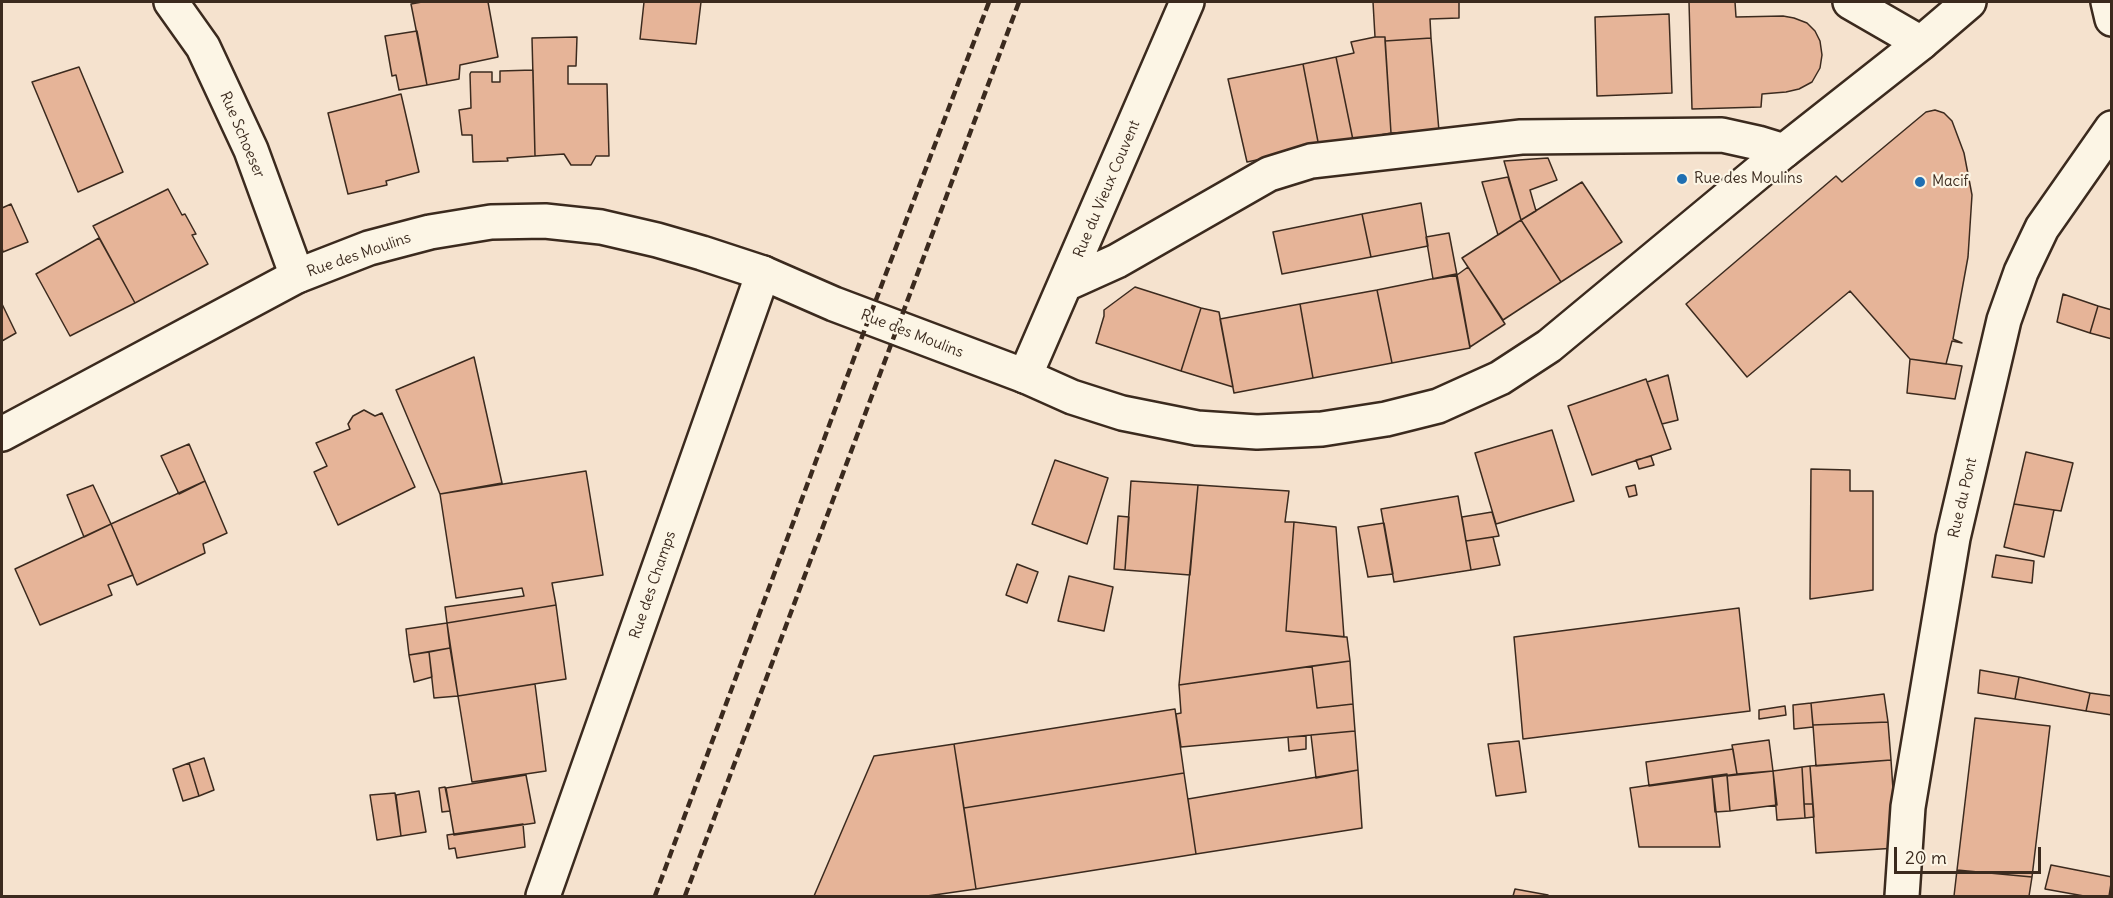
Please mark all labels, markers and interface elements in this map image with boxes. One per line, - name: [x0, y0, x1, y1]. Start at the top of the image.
- street label: Rue Schoeser: [216, 89, 268, 181]
- street label: Rue du Vieux Couvent: [1070, 118, 1144, 260]
- place label: Rue des Moulins: [1694, 170, 1802, 188]
- marker: Rue des Moulins: [1675, 172, 1689, 186]
- place label: Macif: [1932, 173, 1968, 191]
- marker: Macif: [1913, 175, 1927, 189]
- street label: Rue des Moulins: [305, 229, 413, 281]
- street label: Rue des Moulins: [858, 306, 966, 362]
- street label: Rue du Pont: [1945, 456, 1981, 540]
- street label: Rue des Champs: [626, 529, 680, 641]
- scale bar: [1897, 835, 2044, 873]
- text: 20 m: [1905, 846, 1947, 869]

